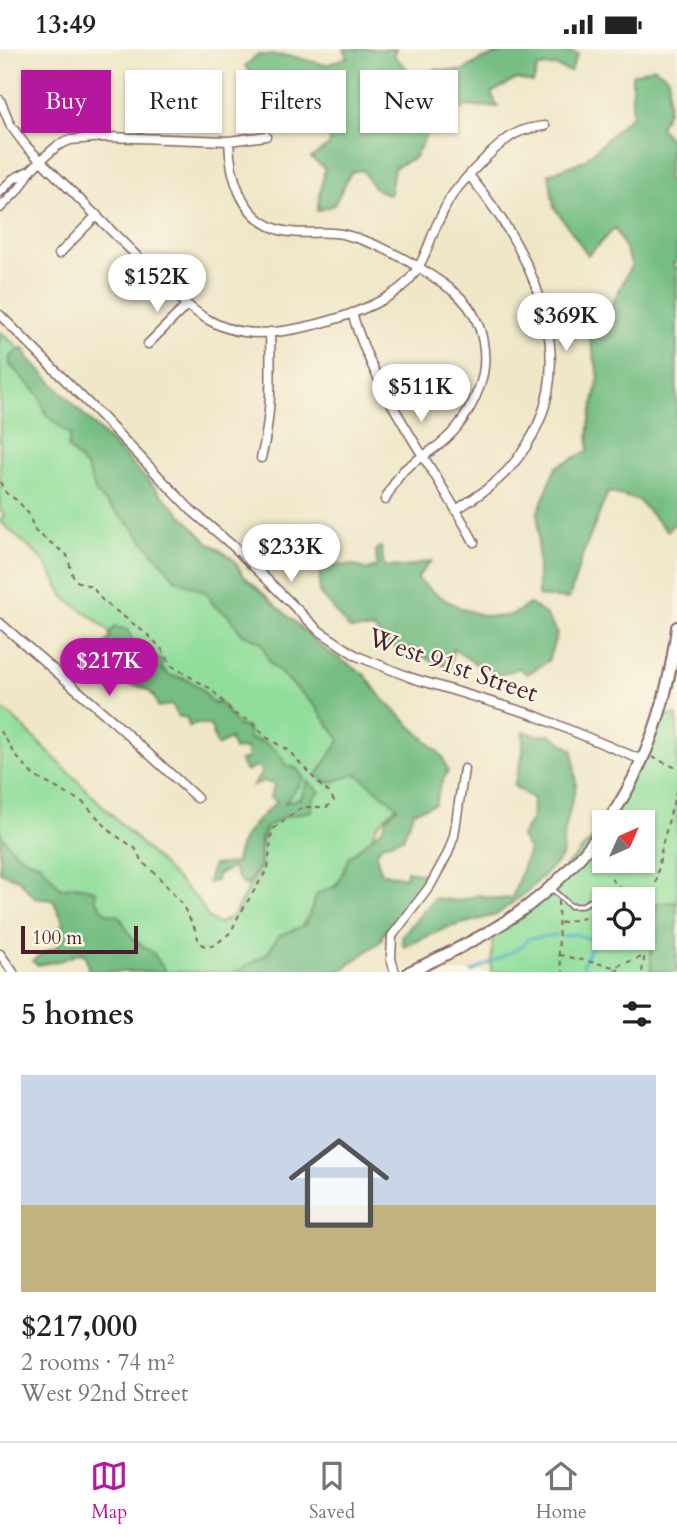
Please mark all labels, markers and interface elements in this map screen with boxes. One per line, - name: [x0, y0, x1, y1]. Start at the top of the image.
- text: 13:49: [35, 7, 96, 42]
- chip: Buy: [21, 70, 111, 133]
- chip: Rent: [125, 70, 222, 133]
- chip: Filters: [236, 70, 346, 133]
- chip: New: [360, 70, 458, 133]
- pin: $152K: [108, 254, 206, 314]
- text: $152K: [124, 261, 190, 292]
- pin: $369K: [517, 293, 615, 353]
- text: $369K: [533, 300, 599, 331]
- pin: $511K: [372, 365, 470, 424]
- text: $511K: [388, 371, 454, 402]
- pin: $233K: [242, 525, 340, 584]
- text: $233K: [258, 531, 324, 562]
- street label: West 91st Street: [362, 619, 543, 710]
- pin: $217K: [60, 639, 158, 698]
- text: $217K: [76, 645, 142, 676]
- north arrow: [592, 810, 654, 873]
- map controls: [592, 810, 655, 950]
- button: locate: [592, 887, 655, 950]
- scale bar: [21, 923, 138, 955]
- text: 100 m: [32, 925, 82, 951]
- text: 5 homes: [21, 994, 134, 1035]
- icon: filters: [618, 995, 656, 1033]
- icon: home: [276, 1120, 402, 1246]
- text: $217,000: [21, 1306, 137, 1347]
- text: 2 rooms · 74 m²: [21, 1347, 174, 1378]
- text: West 92nd Street: [21, 1378, 188, 1409]
- tab: Map: [90, 1457, 128, 1525]
- tab: Saved: [309, 1457, 355, 1525]
- tab: Home: [536, 1457, 587, 1525]

